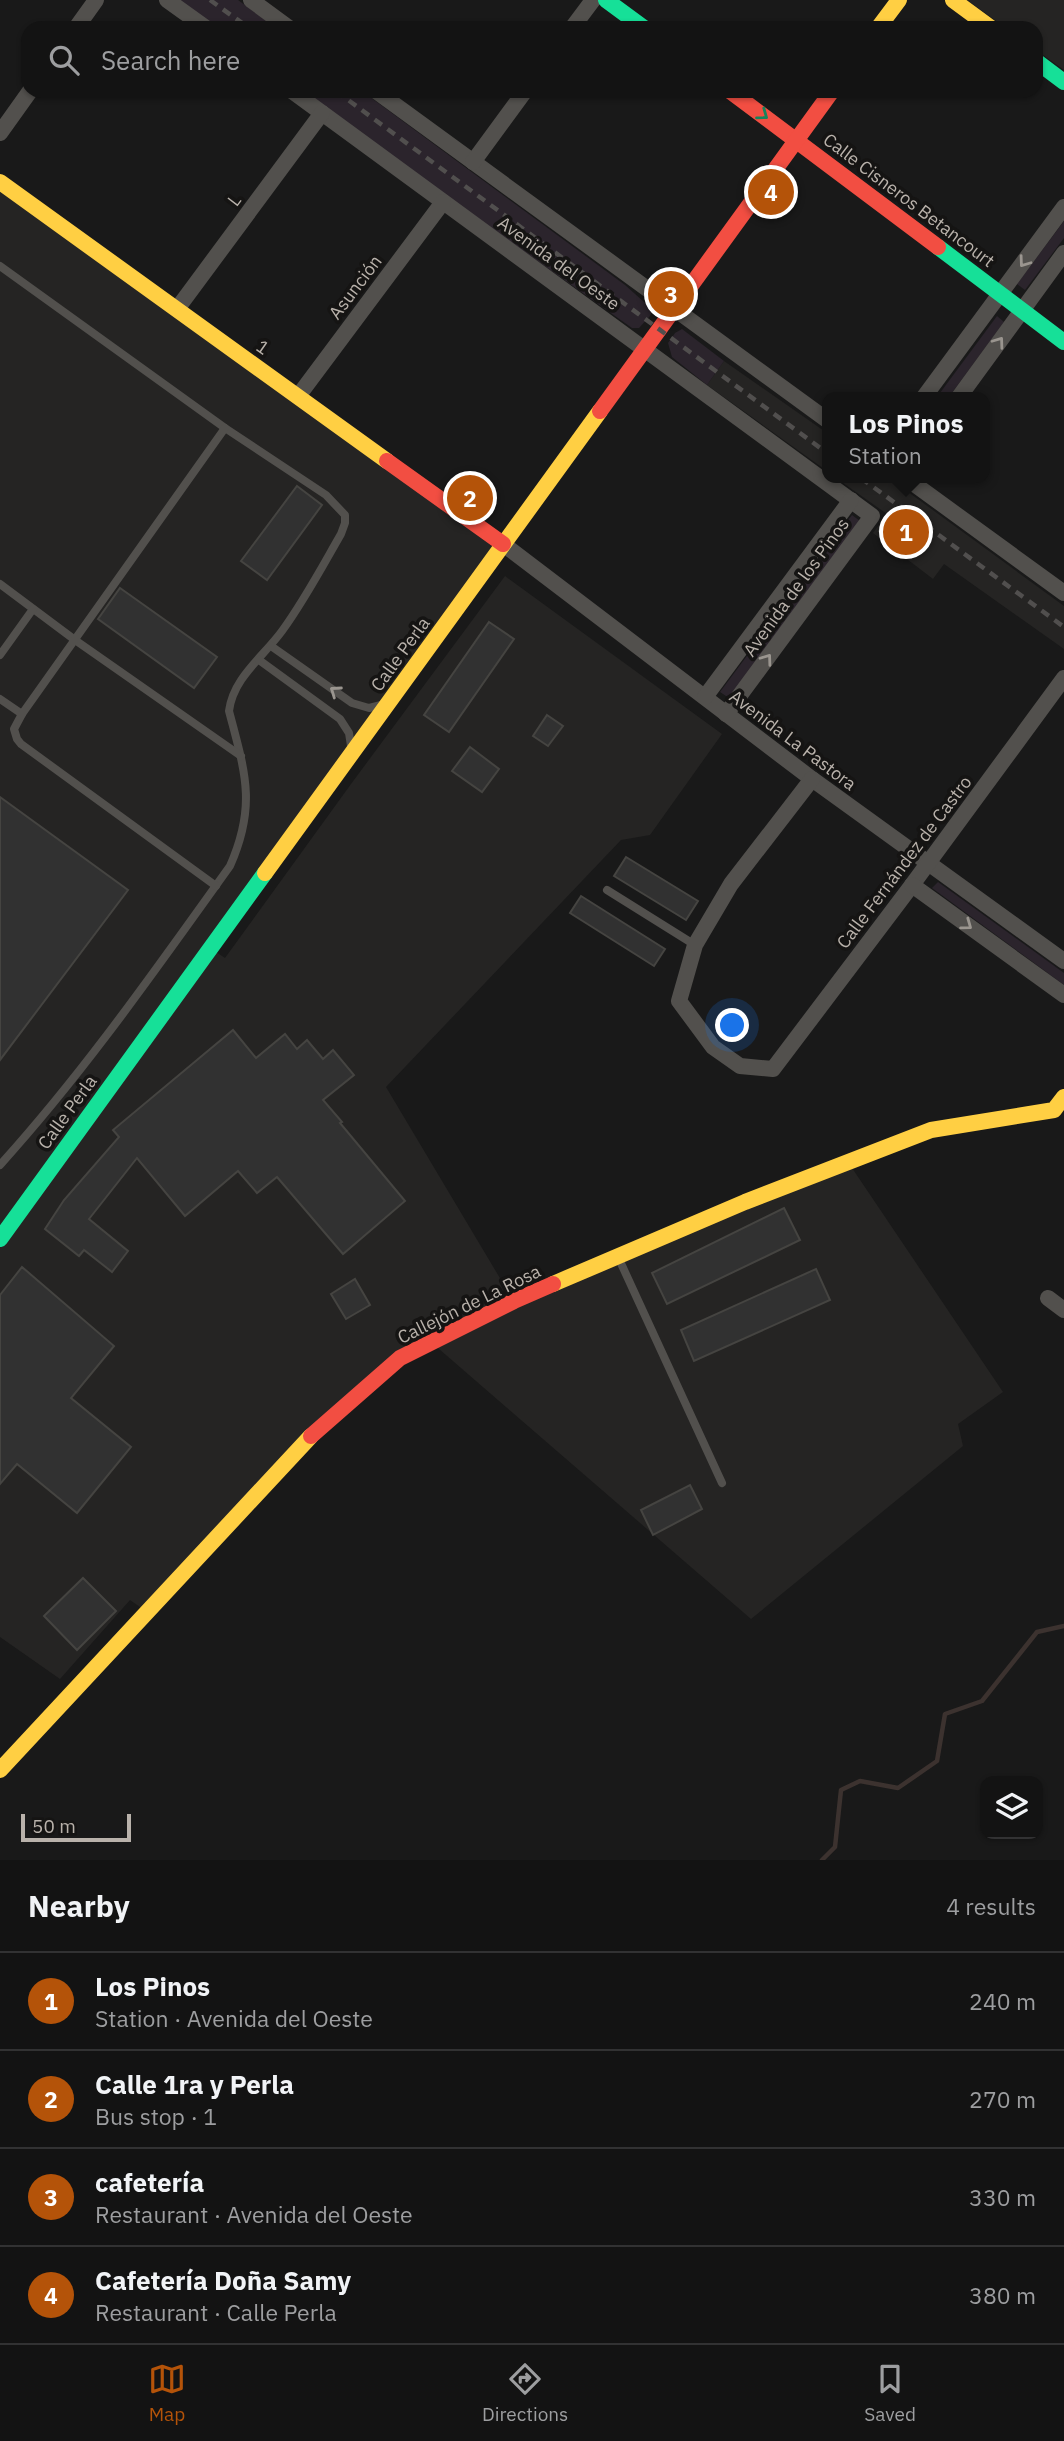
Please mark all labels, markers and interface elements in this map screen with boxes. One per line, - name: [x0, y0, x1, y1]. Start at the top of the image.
- search box: [21, 21, 1043, 98]
- icon: search: [45, 41, 83, 79]
- text: Search here: [101, 43, 240, 77]
- one-way arrow: [755, 107, 768, 120]
- street label: Calle Cisneros Betancourt: [819, 128, 999, 272]
- pin: 4: [748, 166, 794, 218]
- street label: L: [222, 189, 246, 211]
- street label: Avenida del Oeste: [493, 211, 625, 315]
- street label: Asunción: [323, 250, 387, 324]
- one-way arrow: [1019, 254, 1032, 267]
- pin: 3: [648, 268, 694, 320]
- street label: 1: [252, 334, 274, 360]
- one-way arrow: [991, 337, 1003, 350]
- popup: [822, 392, 990, 483]
- text: Los Pinos: [848, 406, 964, 440]
- text: Station: [848, 440, 922, 470]
- pin: 2: [447, 472, 493, 524]
- pin: 1: [883, 506, 929, 558]
- street label: Avenida de los Pinos: [738, 513, 854, 661]
- street label: Calle Perla: [365, 612, 435, 696]
- one-way arrow: [758, 654, 771, 667]
- street label: Avenida La Pastora: [725, 685, 861, 795]
- one-way arrow: [329, 687, 342, 700]
- street label: Calle Fernández de Castro: [831, 771, 977, 953]
- one-way arrow: [959, 917, 972, 929]
- your location: [715, 1008, 749, 1042]
- street label: Calle Perla: [32, 1070, 102, 1154]
- street label: Callejón de La Rosa: [394, 1259, 545, 1349]
- map controls: [980, 1776, 1043, 1839]
- button: layers: [980, 1776, 1043, 1839]
- scale bar: [21, 1811, 131, 1843]
- text: 50 m: [32, 1814, 76, 1838]
- text: Nearby: [28, 1886, 130, 1925]
- text: 4 results: [946, 1891, 1036, 1921]
- text: Los Pinos: [95, 1969, 210, 2003]
- text: 1: [44, 1986, 58, 2016]
- text: 240 m: [969, 1986, 1036, 2016]
- text: Station · Avenida del Oeste: [95, 2003, 373, 2033]
- text: Calle 1ra y Perla: [95, 2067, 294, 2101]
- text: 2: [44, 2084, 58, 2114]
- text: 270 m: [969, 2084, 1036, 2114]
- text: Bus stop · 1: [95, 2101, 217, 2131]
- text: cafetería: [95, 2165, 204, 2199]
- text: 3: [44, 2182, 58, 2212]
- text: 330 m: [969, 2182, 1036, 2212]
- text: Restaurant · Avenida del Oeste: [95, 2199, 413, 2229]
- text: Cafetería Doña Samy: [95, 2263, 351, 2297]
- text: 4: [44, 2280, 58, 2310]
- text: 380 m: [969, 2280, 1036, 2310]
- text: Restaurant · Calle Perla: [95, 2297, 337, 2327]
- tab: Map: [148, 2360, 186, 2426]
- tab: Directions: [482, 2360, 568, 2426]
- tab: Saved: [864, 2360, 916, 2426]

